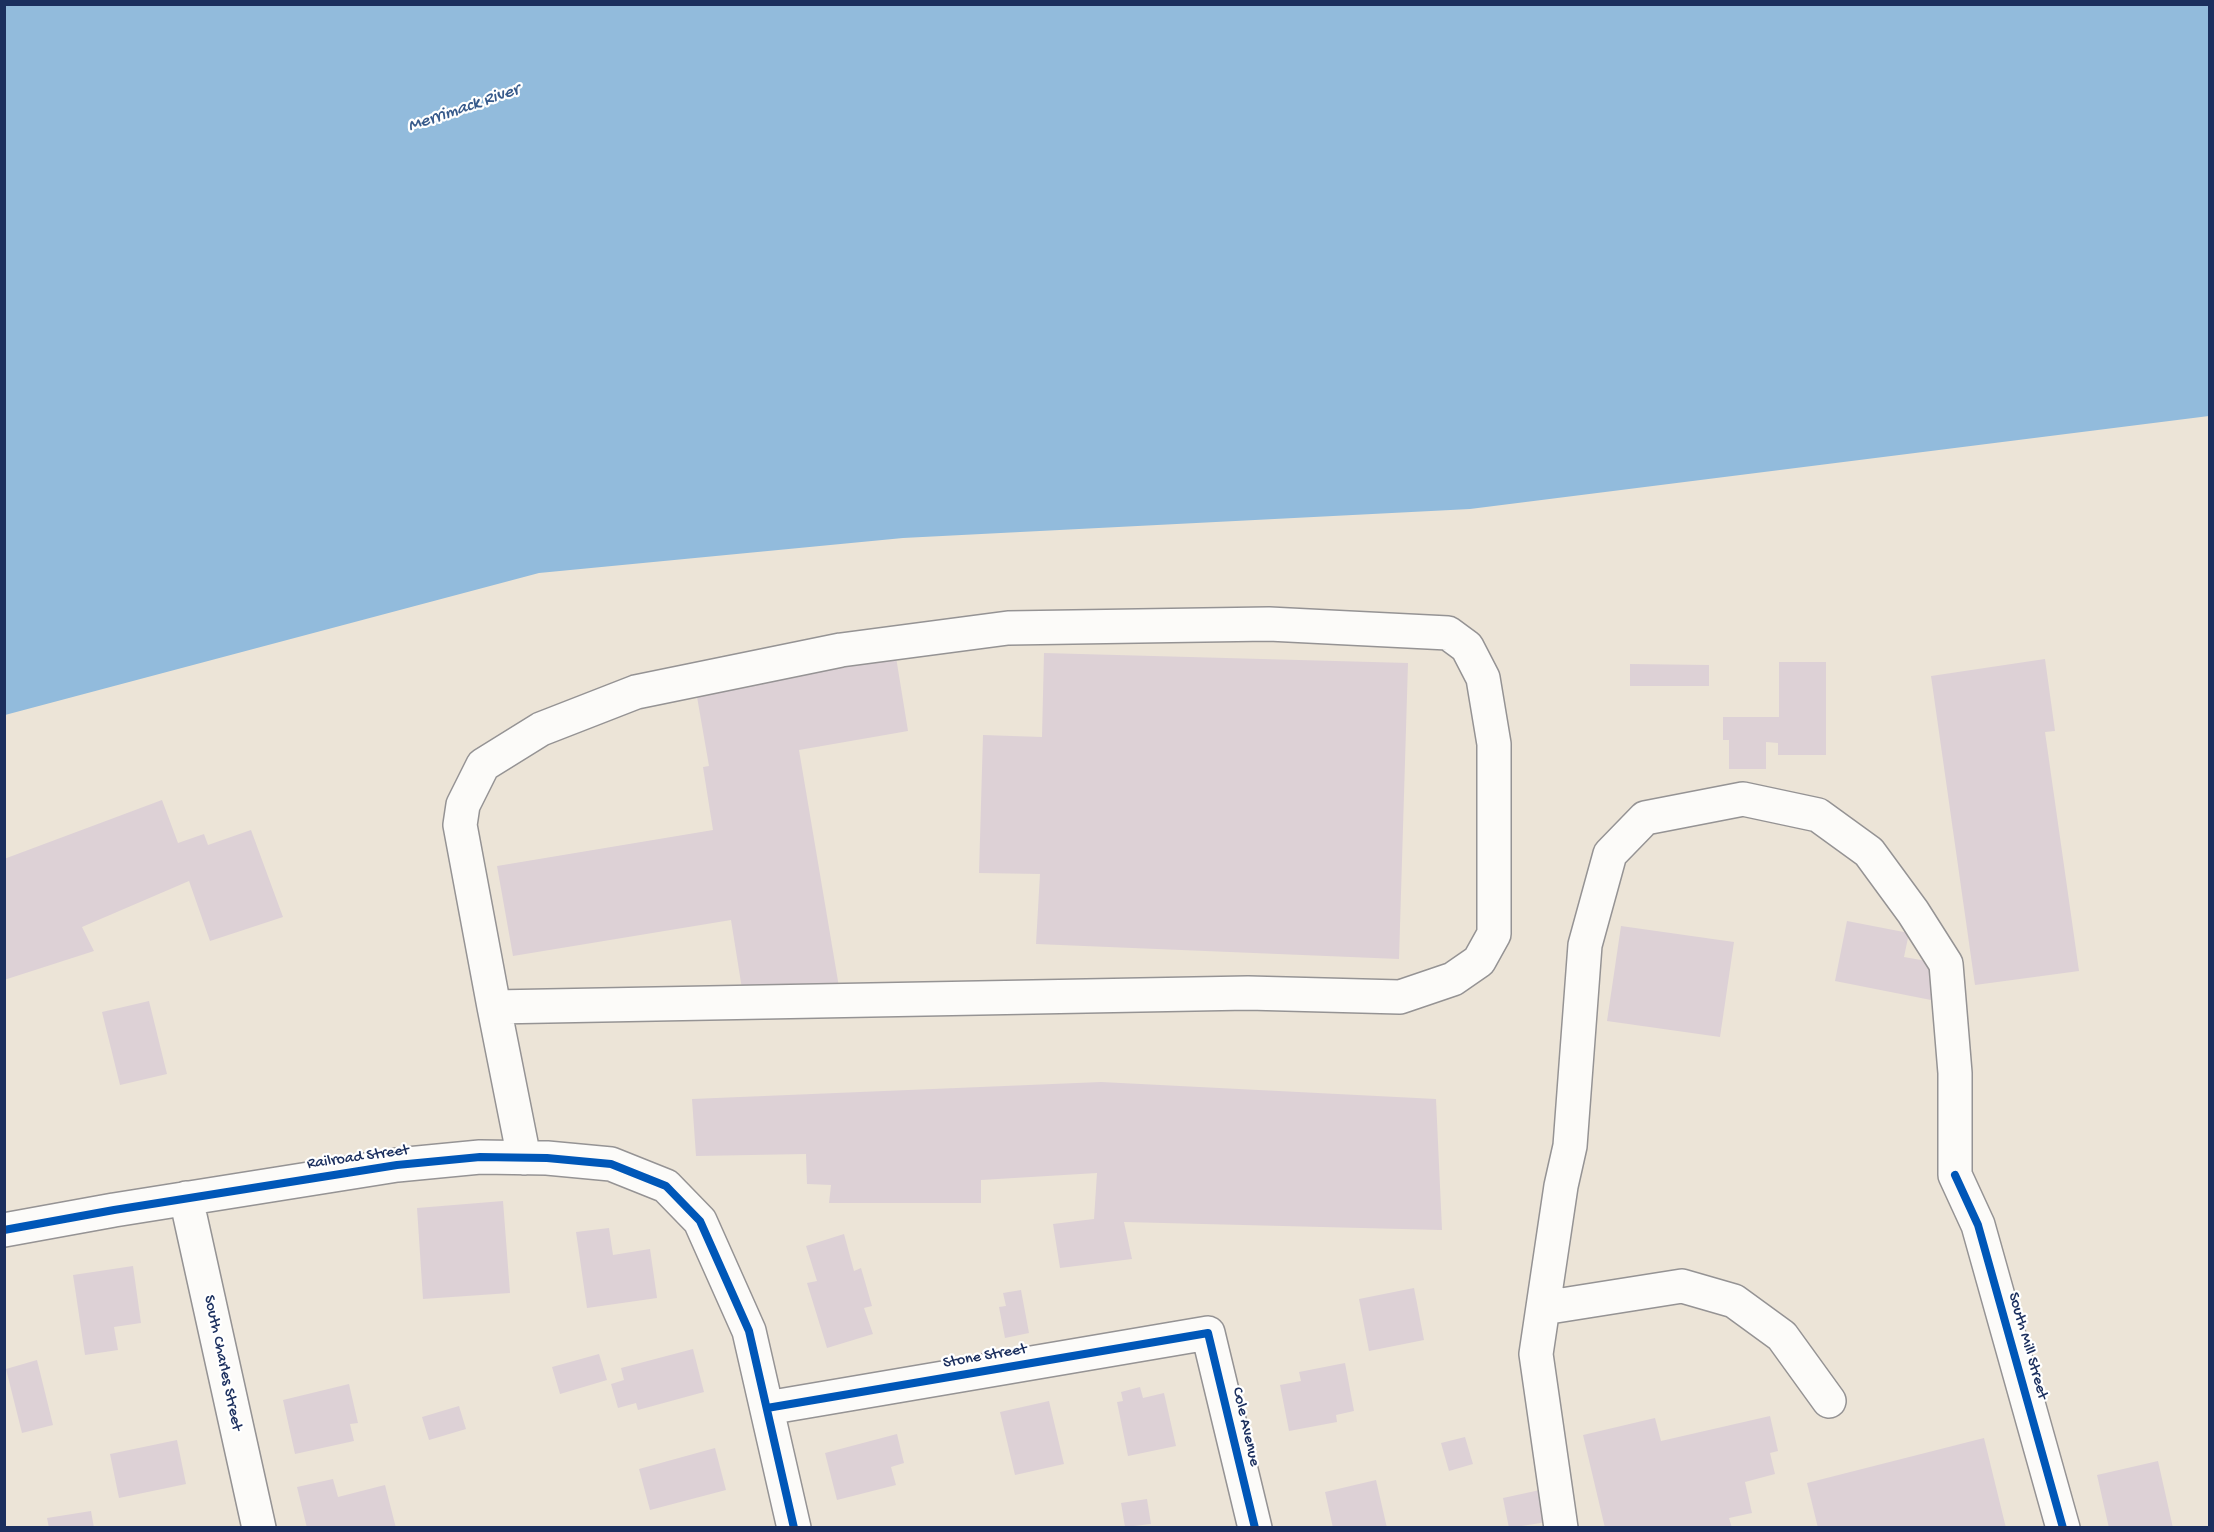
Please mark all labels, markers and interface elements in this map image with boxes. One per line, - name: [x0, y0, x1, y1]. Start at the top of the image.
- water label: Merrimack River: [405, 80, 523, 138]
- street label: Railroad Street: [306, 1141, 410, 1175]
- street label: South Mill Street: [2003, 1290, 2051, 1402]
- street label: South Charles Street: [198, 1293, 246, 1433]
- street label: Stone Street: [942, 1340, 1028, 1374]
- street label: Cole Avenue: [1227, 1386, 1263, 1468]

